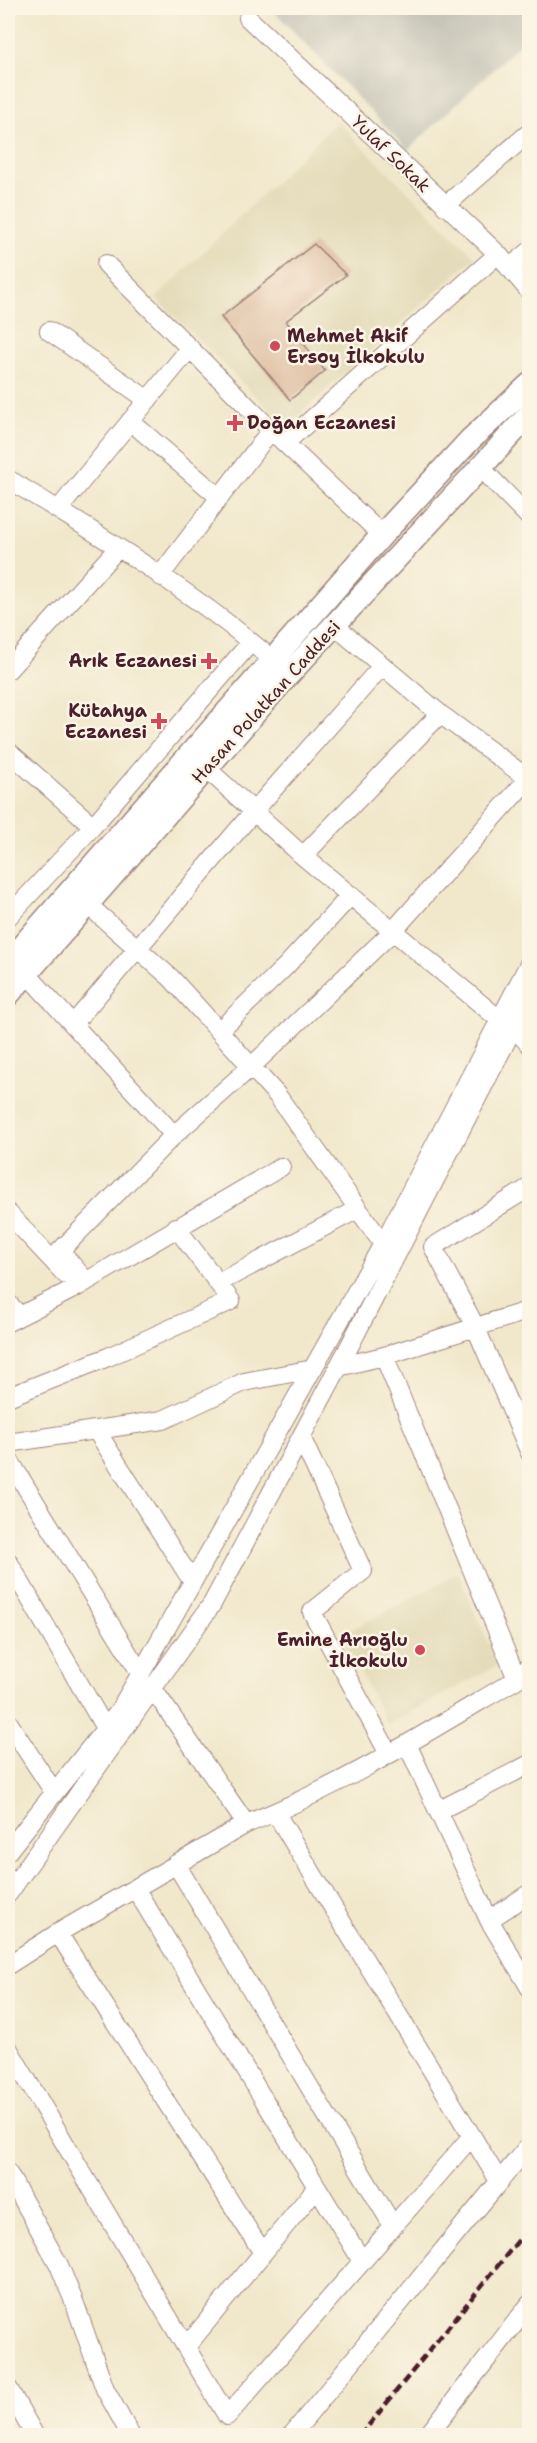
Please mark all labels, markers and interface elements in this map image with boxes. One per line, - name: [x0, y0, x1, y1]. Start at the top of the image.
- street label: Yulaf Sokak: [346, 110, 436, 198]
- place label: Mehmet Akif Ersoy İlkokulu: [287, 324, 425, 369]
- marker: Mehmet Akif Ersoy İlkokulu: [268, 339, 282, 353]
- place label: Doğan Eczanesi: [247, 411, 396, 435]
- marker: Doğan Eczanesi: [228, 416, 242, 430]
- street label: Hasan Polatkan Caddesi: [186, 615, 346, 789]
- place label: Arık Eczanesi: [69, 649, 197, 673]
- marker: Arık Eczanesi: [202, 654, 216, 668]
- place label: Kütahya Eczanesi: [65, 699, 148, 744]
- marker: Kütahya Eczanesi: [152, 714, 166, 728]
- place label: Emine Arıoğlu İlkokulu: [277, 1628, 408, 1673]
- marker: Emine Arıoğlu İlkokulu: [413, 1643, 427, 1657]

